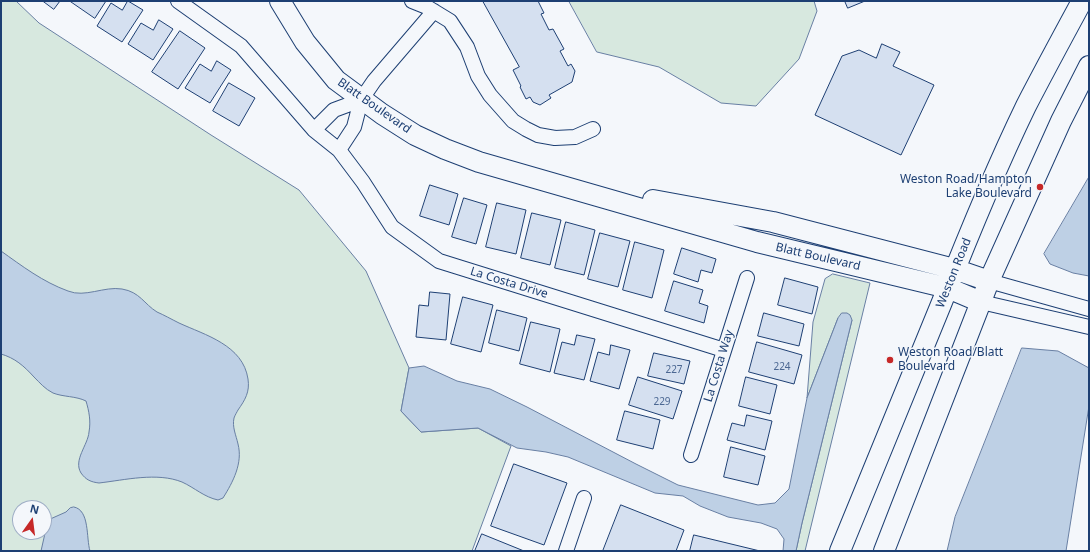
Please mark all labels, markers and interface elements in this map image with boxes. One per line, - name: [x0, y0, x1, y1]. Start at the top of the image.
- street label: Blatt Boulevard: [334, 75, 414, 137]
- place label: Weston Road/Hampton Lake Boulevard: [900, 173, 1032, 201]
- marker: Weston Road/Hampton Lake Boulevard: [1035, 182, 1045, 192]
- street label: Weston Road: [933, 236, 975, 310]
- street label: Blatt Boulevard: [774, 240, 862, 274]
- street label: La Costa Drive: [468, 264, 550, 302]
- street label: La Costa Way: [701, 328, 737, 404]
- place label: Weston Road/Blatt Boulevard: [898, 346, 1003, 374]
- marker: Weston Road/Blatt Boulevard: [885, 355, 895, 365]
- house number: 224: [773, 361, 791, 373]
- house number: 227: [665, 364, 683, 376]
- house number: 229: [653, 396, 671, 408]
- north arrow: [12, 500, 52, 540]
- text: N: [29, 500, 41, 517]

